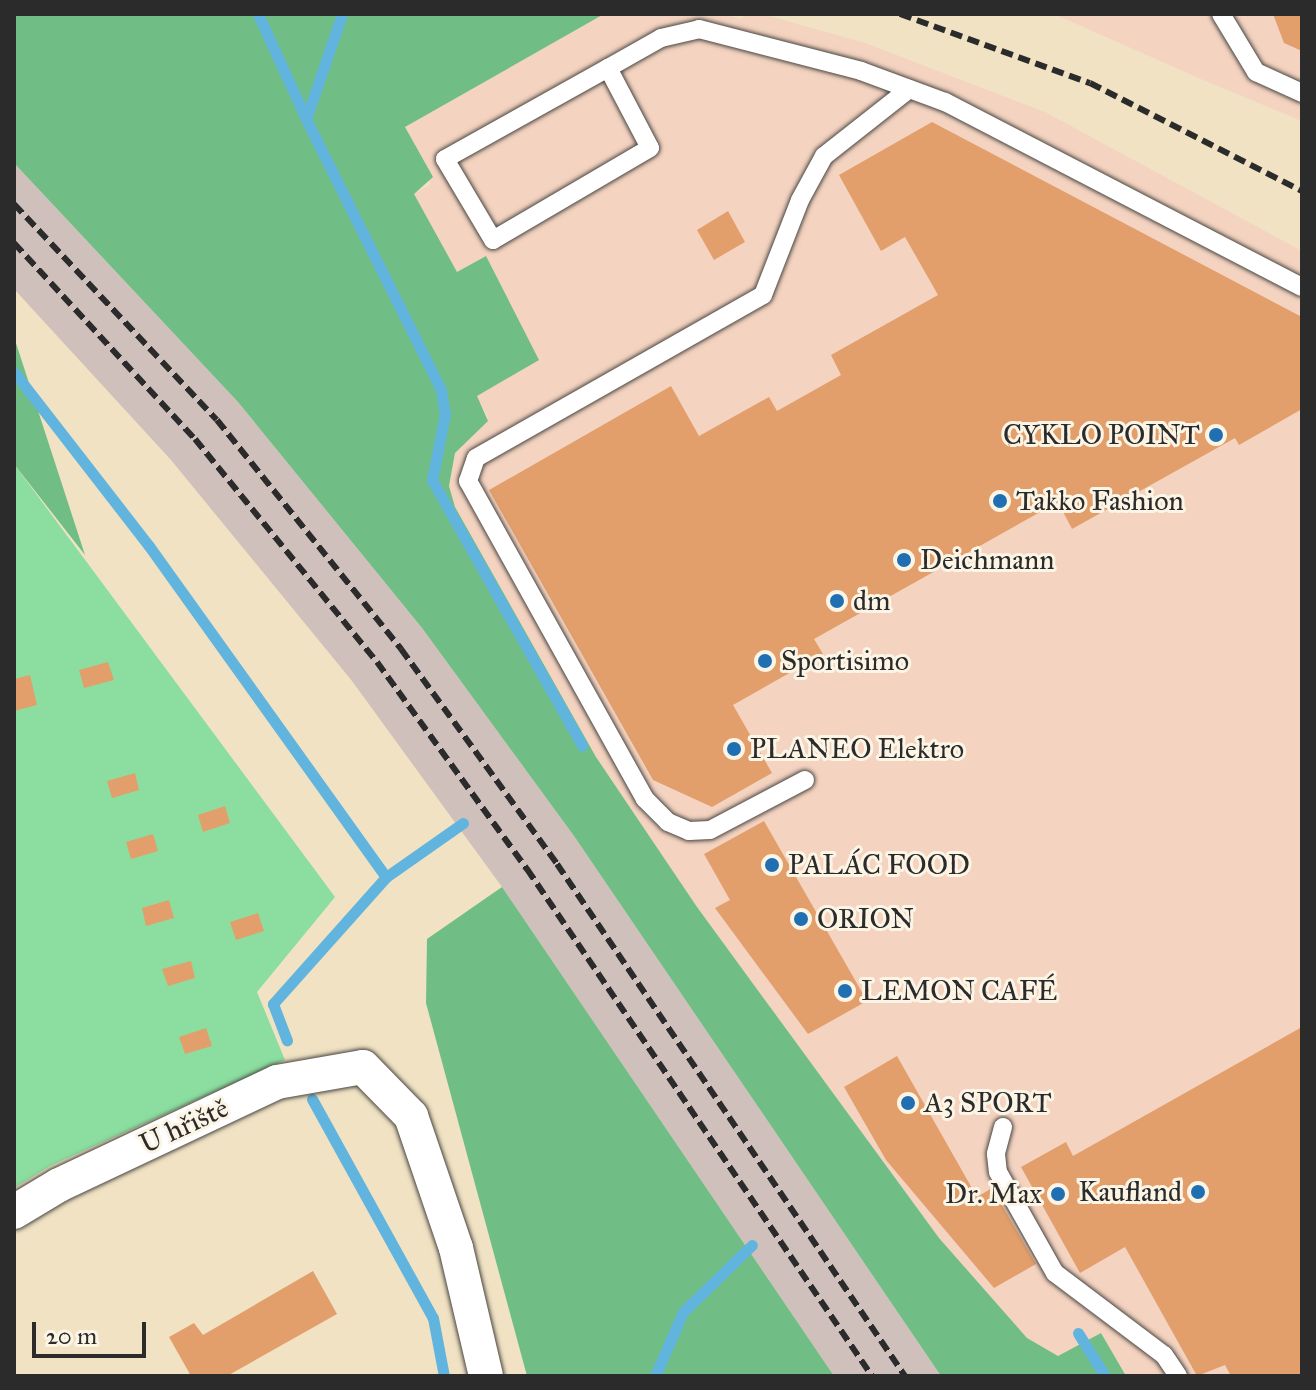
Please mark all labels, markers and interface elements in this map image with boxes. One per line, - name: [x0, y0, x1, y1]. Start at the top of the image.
- place label: CYKLO POINT: [1003, 418, 1200, 452]
- marker: CYKLO POINT: [1207, 426, 1225, 444]
- place label: Takko Fashion: [1016, 484, 1184, 518]
- marker: Takko Fashion: [991, 492, 1009, 510]
- place label: Deichmann: [920, 543, 1054, 577]
- marker: Deichmann: [895, 551, 913, 569]
- place label: dm: [853, 584, 891, 618]
- marker: dm: [828, 592, 846, 610]
- place label: Sportisimo: [781, 644, 909, 678]
- marker: Sportisimo: [756, 652, 774, 670]
- place label: PLANEO Elektro: [750, 732, 964, 766]
- marker: PLANEO Elektro: [725, 740, 743, 758]
- place label: PALÁC FOOD: [788, 848, 970, 882]
- marker: PALÁC FOOD: [763, 856, 781, 874]
- place label: ORION: [817, 902, 914, 936]
- marker: ORION: [792, 910, 810, 928]
- place label: LEMON CAFÉ: [861, 974, 1057, 1008]
- marker: LEMON CAFÉ: [836, 982, 854, 1000]
- place label: A3 SPORT: [924, 1086, 1052, 1120]
- street label: U hřiště: [134, 1091, 234, 1161]
- marker: A3 SPORT: [899, 1094, 917, 1112]
- place label: Kaufland: [1079, 1175, 1182, 1209]
- place label: Dr. Max: [945, 1177, 1042, 1211]
- marker: Kaufland: [1189, 1183, 1207, 1201]
- marker: Dr. Max: [1049, 1185, 1067, 1203]
- scale bar: [36, 1306, 150, 1356]
- text: 20 m: [46, 1321, 97, 1351]

